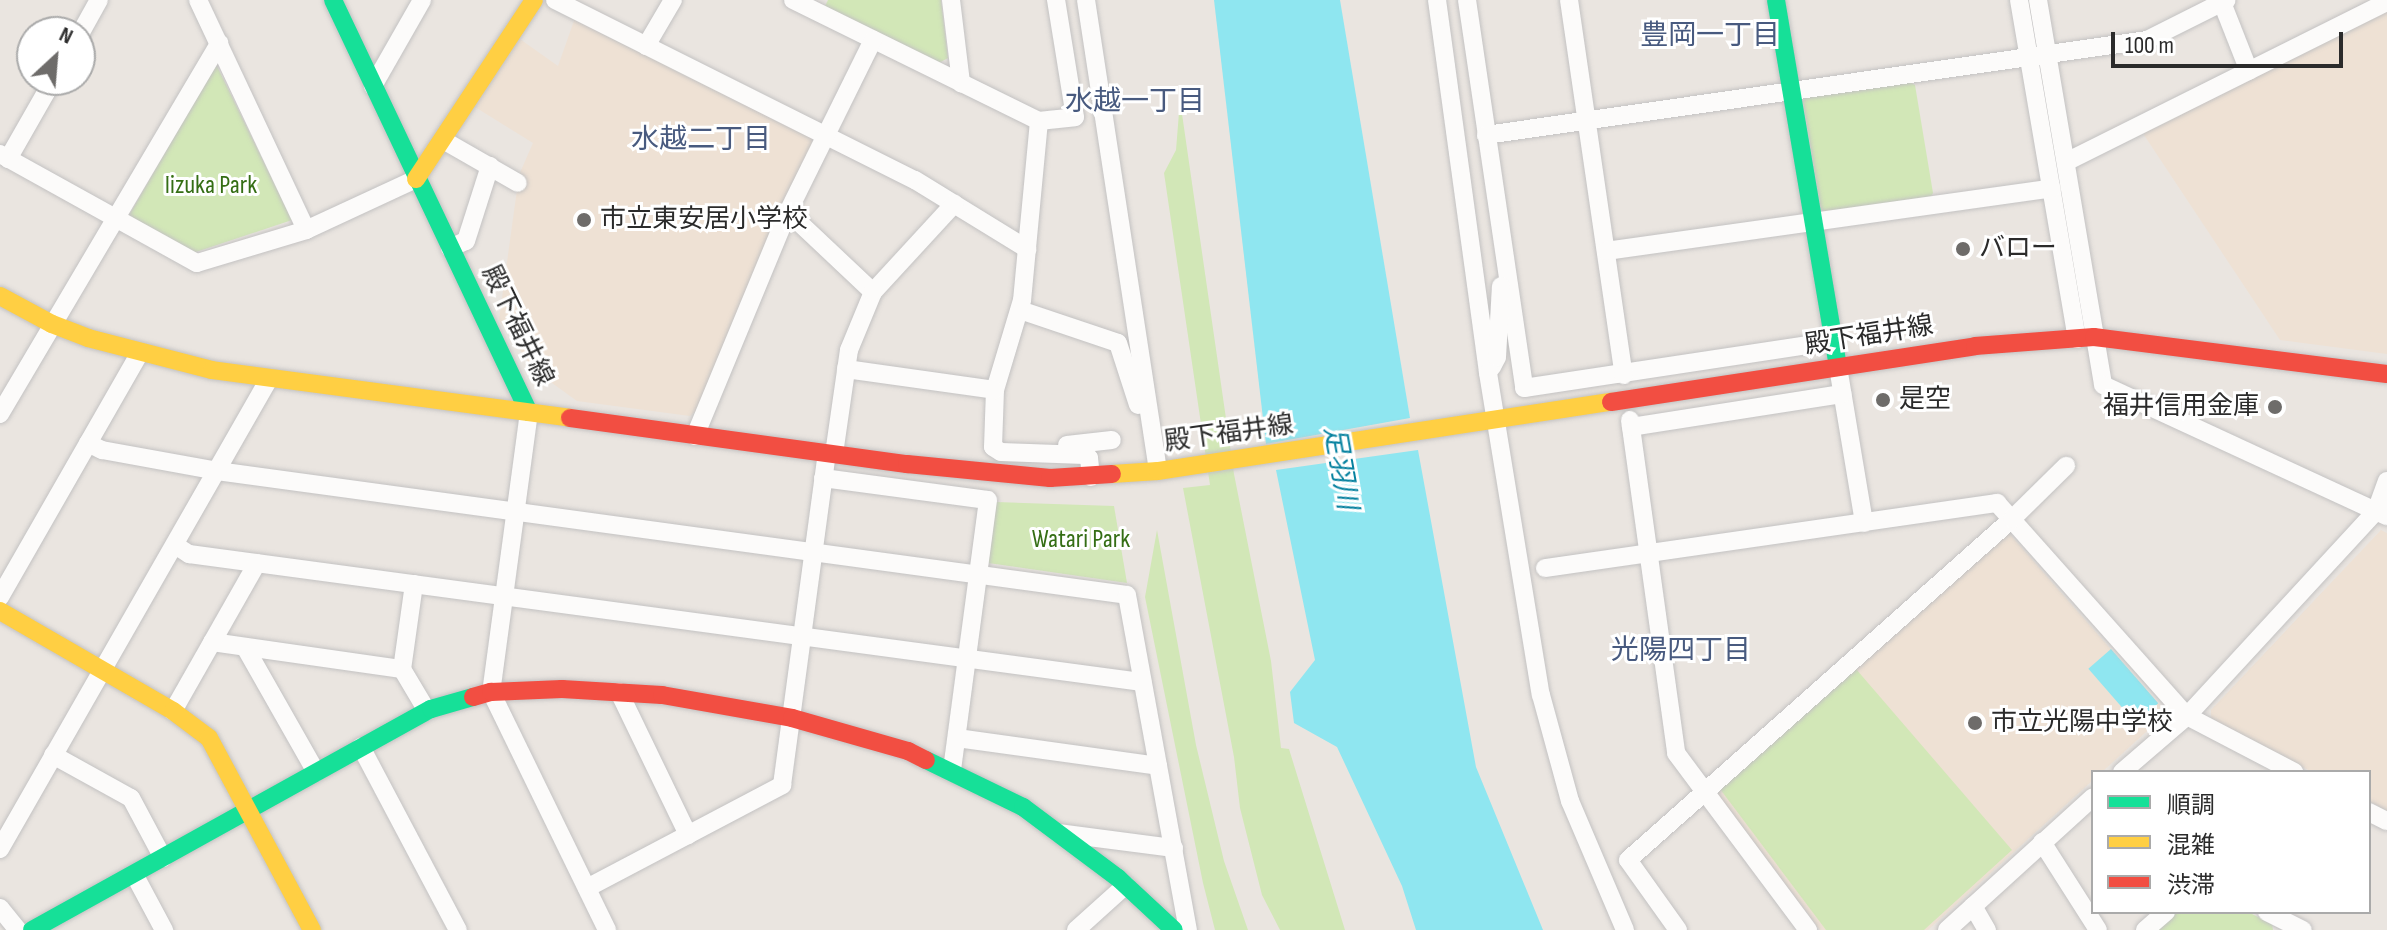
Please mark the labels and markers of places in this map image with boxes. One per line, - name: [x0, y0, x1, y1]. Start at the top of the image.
- place label: 市立東安居小学校: [600, 204, 808, 236]
- marker: 市立東安居小学校: [575, 211, 593, 229]
- place label: バロー: [1979, 233, 2057, 265]
- marker: バロー: [1954, 240, 1972, 258]
- place label: 是空: [1899, 384, 1951, 416]
- marker: 是空: [1874, 391, 1892, 409]
- place label: 福井信用金庫: [2103, 391, 2259, 423]
- marker: 福井信用金庫: [2266, 398, 2284, 416]
- place label: 市立光陽中学校: [1991, 707, 2173, 739]
- marker: 市立光陽中学校: [1966, 714, 1984, 732]

